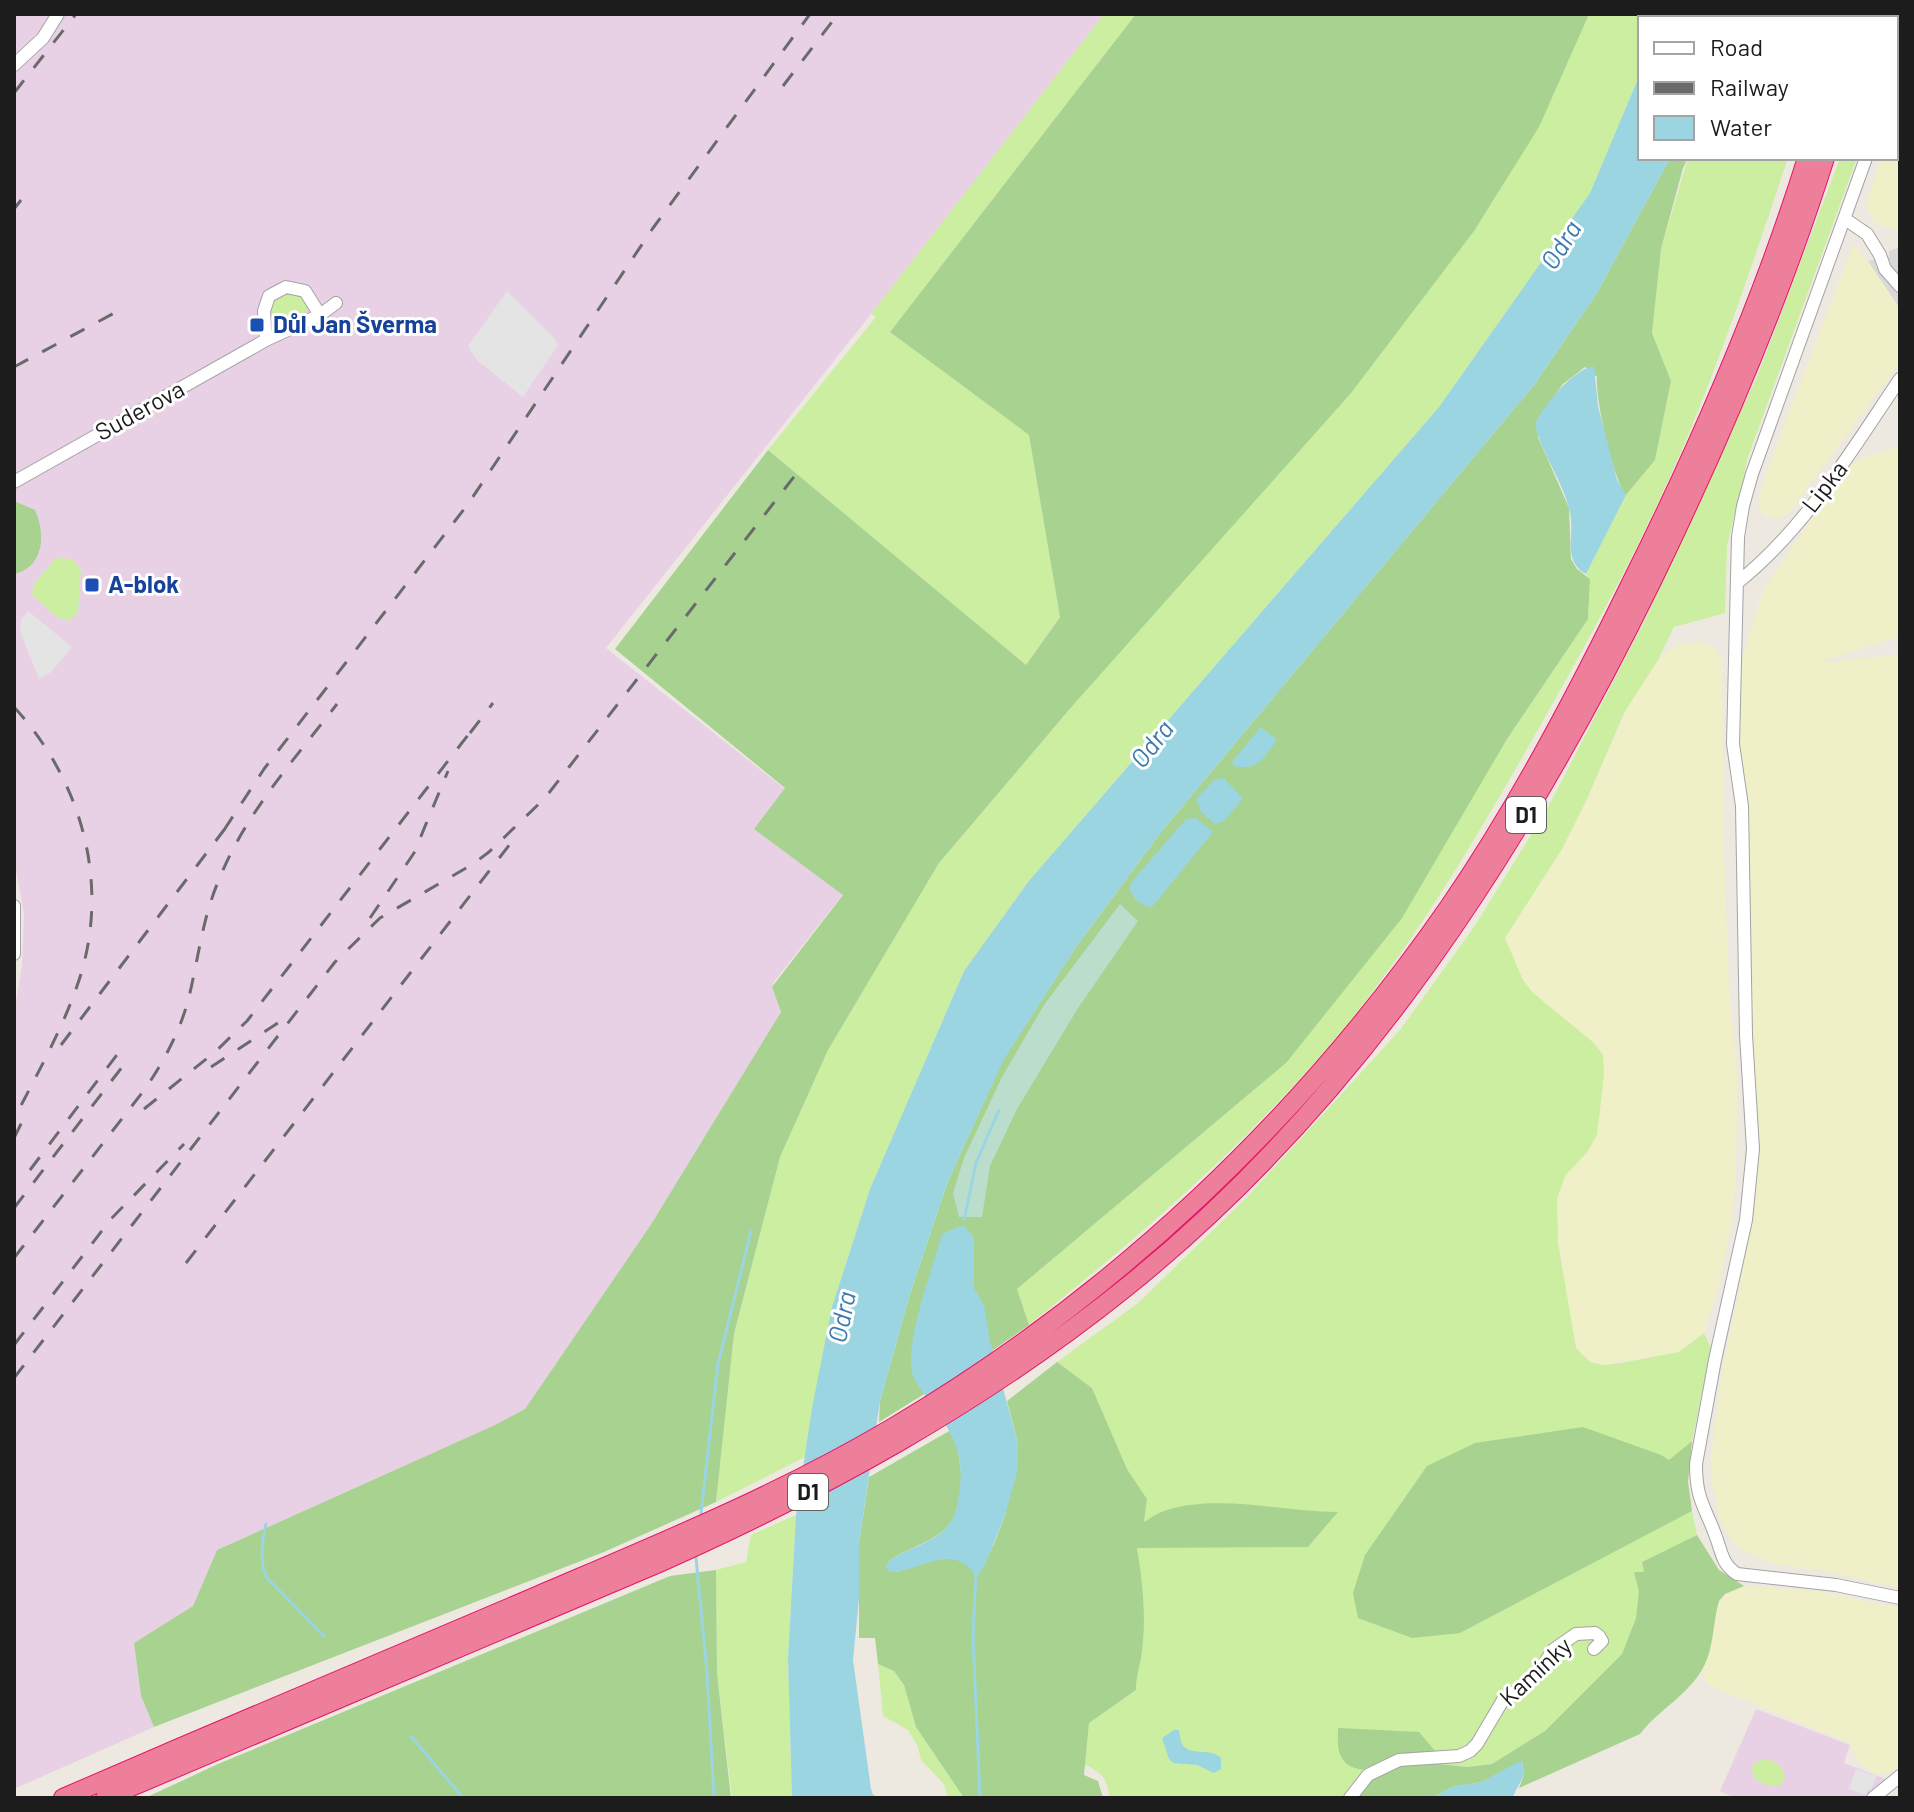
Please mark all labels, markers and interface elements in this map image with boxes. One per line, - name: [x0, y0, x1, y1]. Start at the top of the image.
- legend: [1638, 16, 1898, 160]
- text: Road: [1710, 32, 1763, 61]
- text: Railway: [1710, 72, 1789, 101]
- text: Water: [1710, 112, 1772, 141]
- water label: Odra: [1533, 214, 1587, 274]
- place label: Důl Jan Šverma: [273, 309, 437, 338]
- marker: Důl Jan Šverma: [248, 316, 266, 334]
- street label: Suderova: [90, 373, 189, 446]
- street label: Lipka: [1795, 455, 1853, 517]
- place label: A-blok: [108, 569, 179, 598]
- marker: A-blok: [83, 576, 101, 594]
- water label: Odra: [1123, 713, 1179, 773]
- road number: D1: [1506, 797, 1546, 833]
- water label: Odra: [820, 1288, 861, 1345]
- road number: D1: [788, 1474, 828, 1510]
- street label: Kamínky: [1493, 1630, 1577, 1711]

